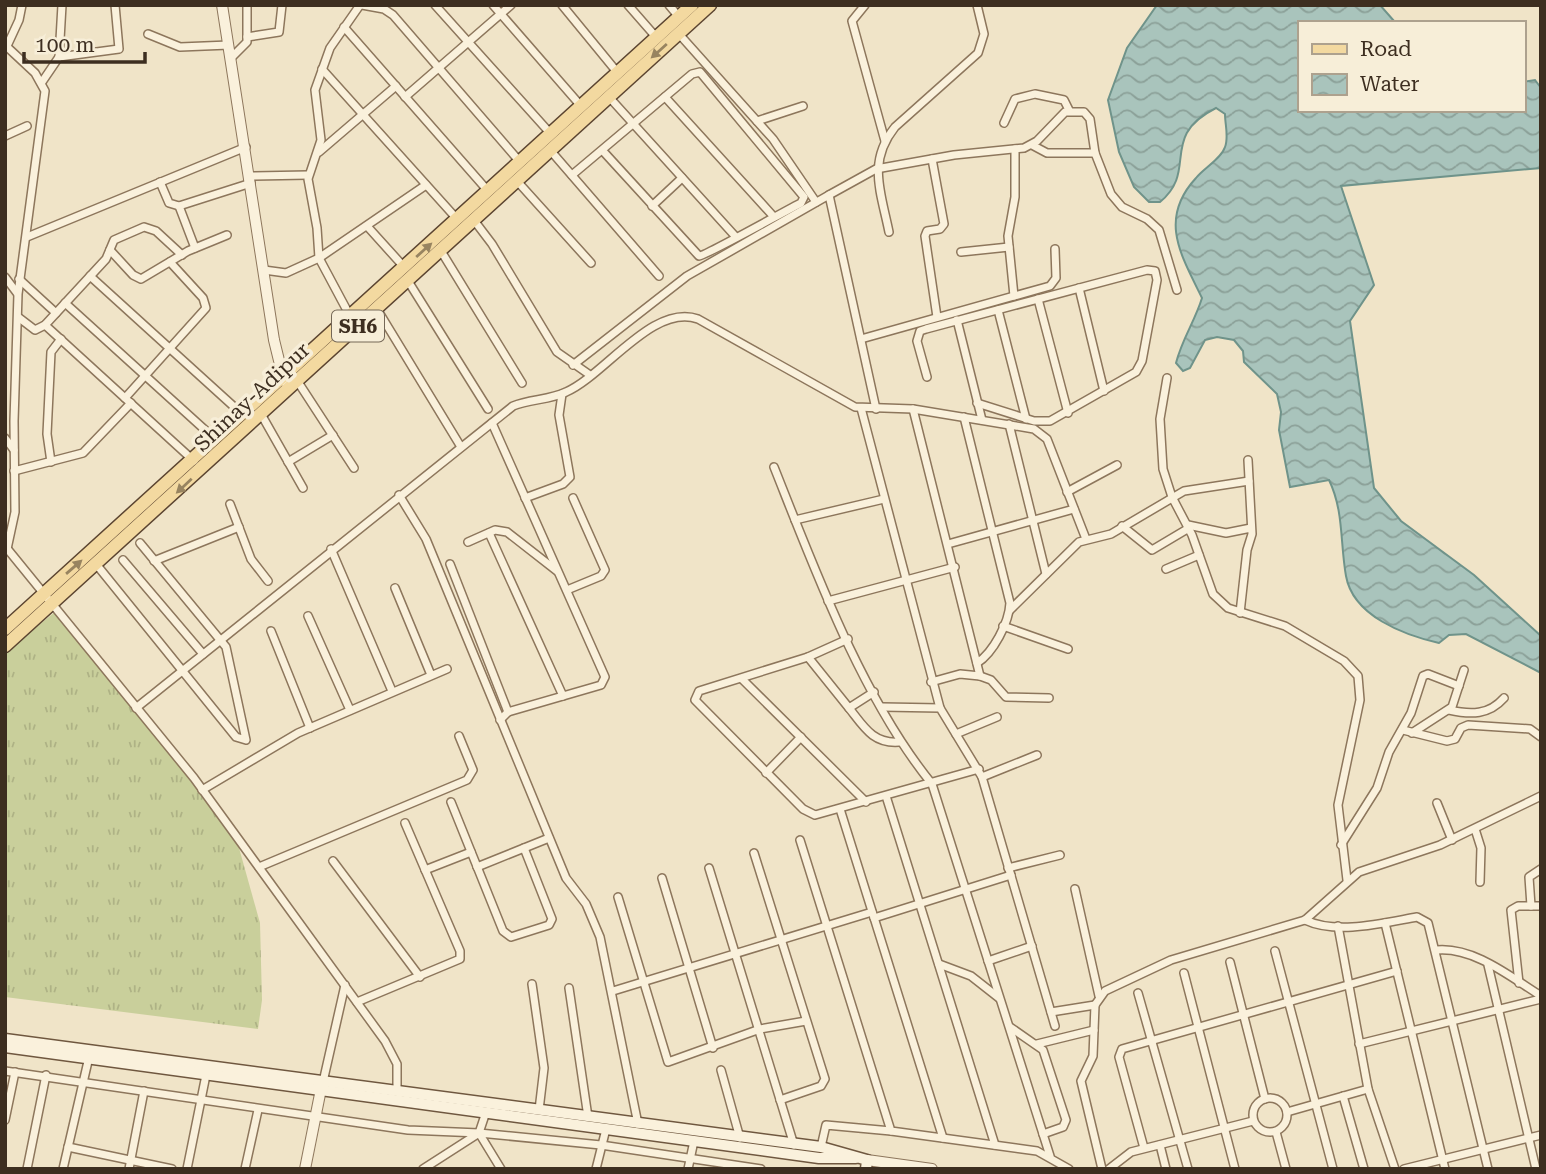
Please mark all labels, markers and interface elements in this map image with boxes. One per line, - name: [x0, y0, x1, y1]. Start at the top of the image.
- scale bar: [24, 21, 145, 65]
- legend: [1298, 21, 1525, 112]
- text: 100 m: [35, 33, 95, 57]
- text: Road: [1360, 37, 1412, 61]
- one-way arrow: [650, 43, 668, 59]
- text: Water: [1360, 72, 1420, 96]
- one-way arrow: [415, 242, 432, 258]
- road number: SH6: [332, 310, 384, 342]
- street label: Shinay-Adipur: [190, 337, 315, 456]
- one-way arrow: [176, 477, 193, 493]
- one-way arrow: [65, 560, 82, 575]

